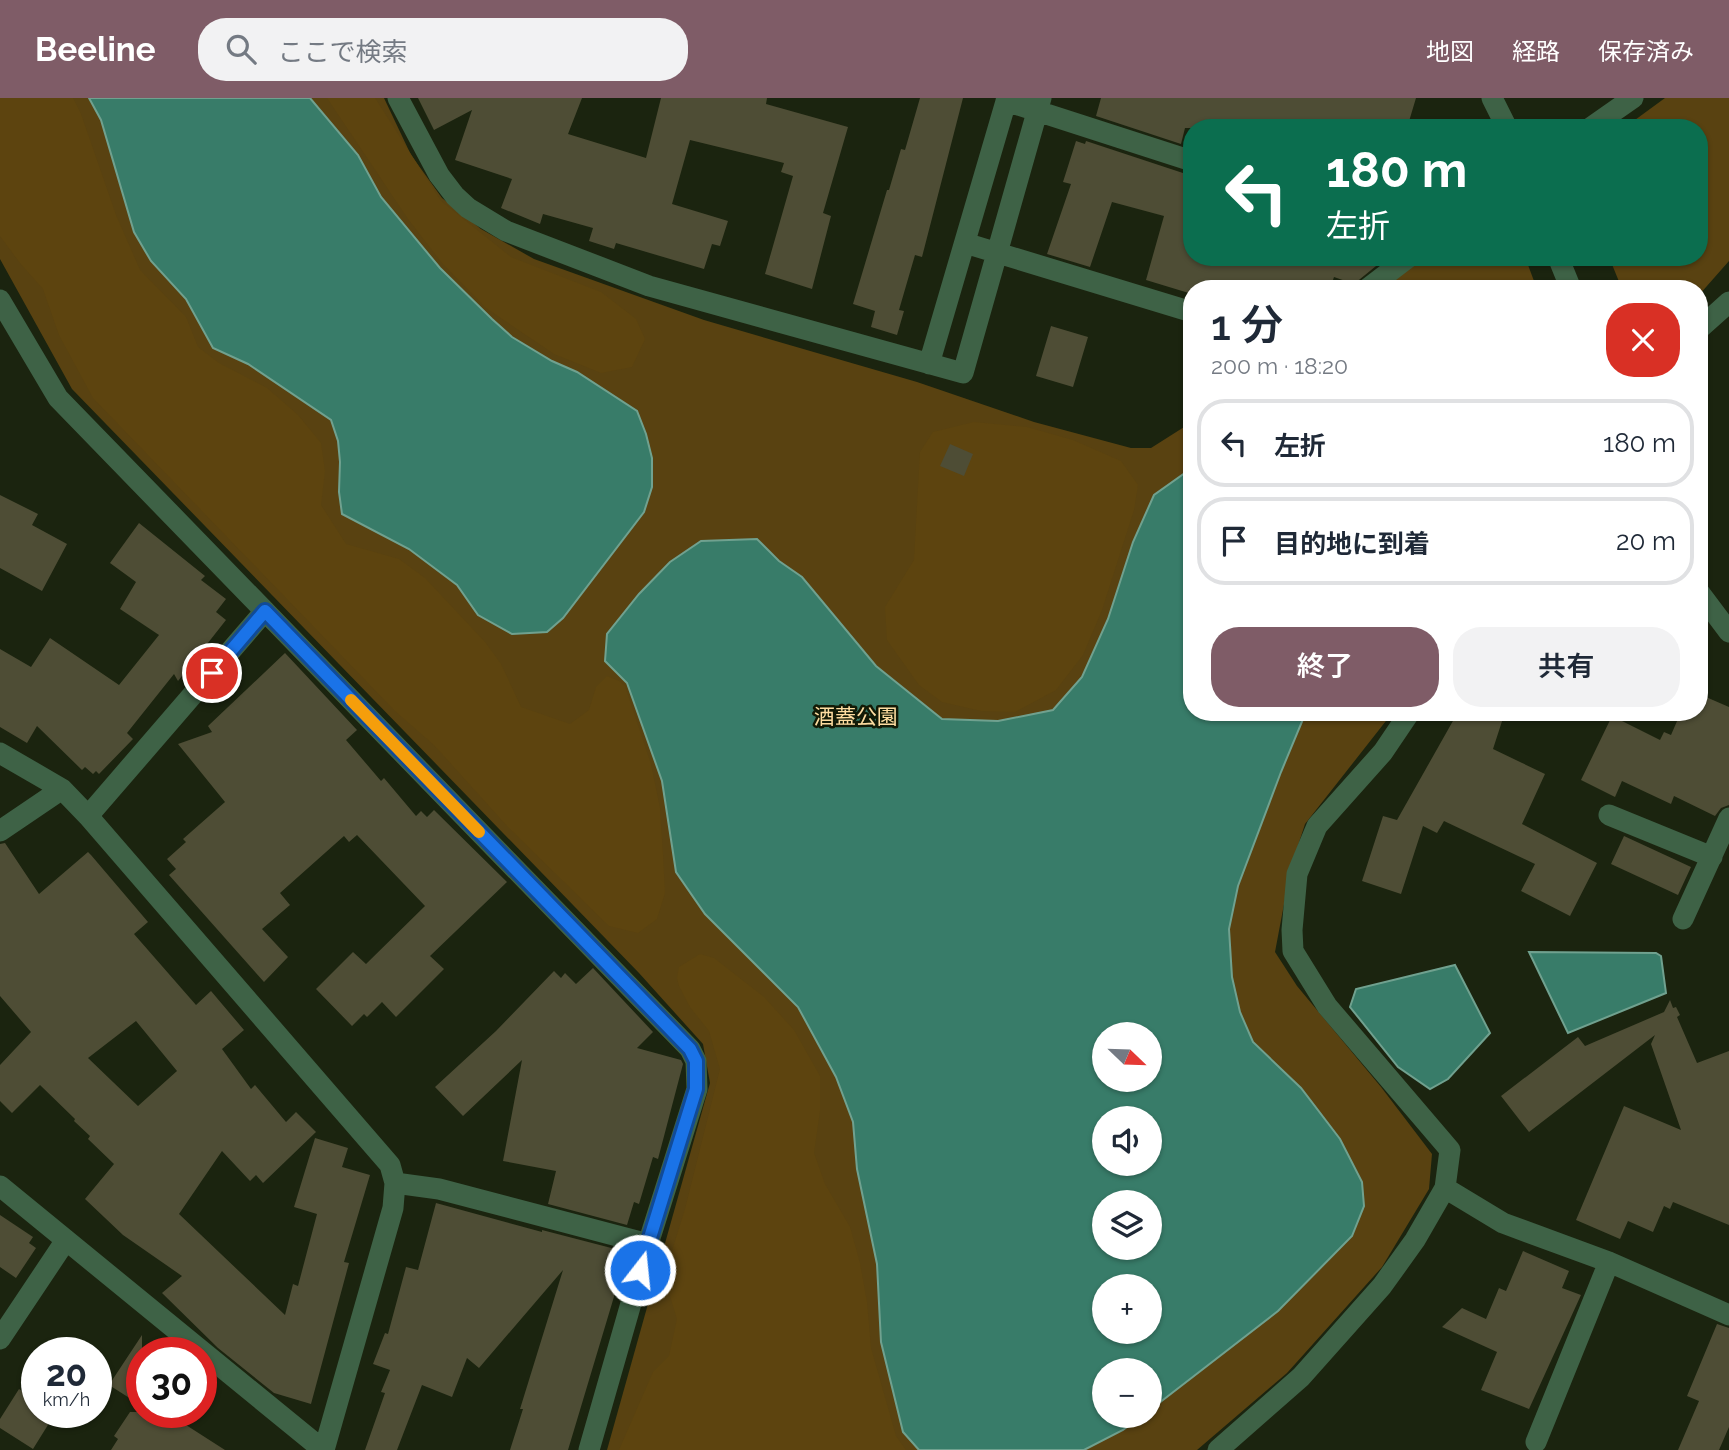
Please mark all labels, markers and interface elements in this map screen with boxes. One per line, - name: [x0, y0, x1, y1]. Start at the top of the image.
- search box: [198, 18, 688, 81]
- text: Beeline: [35, 30, 156, 69]
- icon: search: [222, 30, 260, 68]
- text: ここで検索: [278, 37, 408, 67]
- text: 地図: [1426, 37, 1474, 66]
- text: 経路: [1512, 37, 1560, 66]
- text: 保存済み: [1598, 37, 1694, 66]
- text: 180 m: [1326, 141, 1467, 198]
- icon: left: [1211, 147, 1302, 238]
- text: 左折: [1326, 207, 1390, 244]
- text: 1 分: [1211, 301, 1283, 350]
- button: close: [1606, 303, 1680, 377]
- text: 200 m · 18:20: [1211, 352, 1348, 379]
- icon: left: [1215, 424, 1253, 462]
- text: 180 m: [1603, 428, 1676, 458]
- text: 左折: [1274, 431, 1326, 461]
- icon: arrive: [1215, 522, 1253, 560]
- text: 20 m: [1616, 526, 1676, 556]
- text: 目的地に到着: [1274, 529, 1430, 559]
- button: 終了: [1211, 627, 1439, 707]
- button: 共有: [1453, 627, 1680, 707]
- pin: [182, 643, 242, 703]
- icon: arrive: [193, 654, 231, 692]
- park label: 酒蓋公園: [814, 704, 898, 729]
- north arrow: [1092, 1022, 1162, 1092]
- map controls: [1092, 1022, 1162, 1428]
- button: sound: [1092, 1106, 1162, 1176]
- button: layers: [1092, 1190, 1162, 1260]
- position arrow: [603, 1233, 677, 1307]
- button: +: [1092, 1274, 1162, 1344]
- speed limit sign: 30: [126, 1337, 217, 1428]
- text: 20: [46, 1353, 87, 1394]
- button: −: [1092, 1358, 1162, 1428]
- text: km/h: [43, 1389, 90, 1410]

